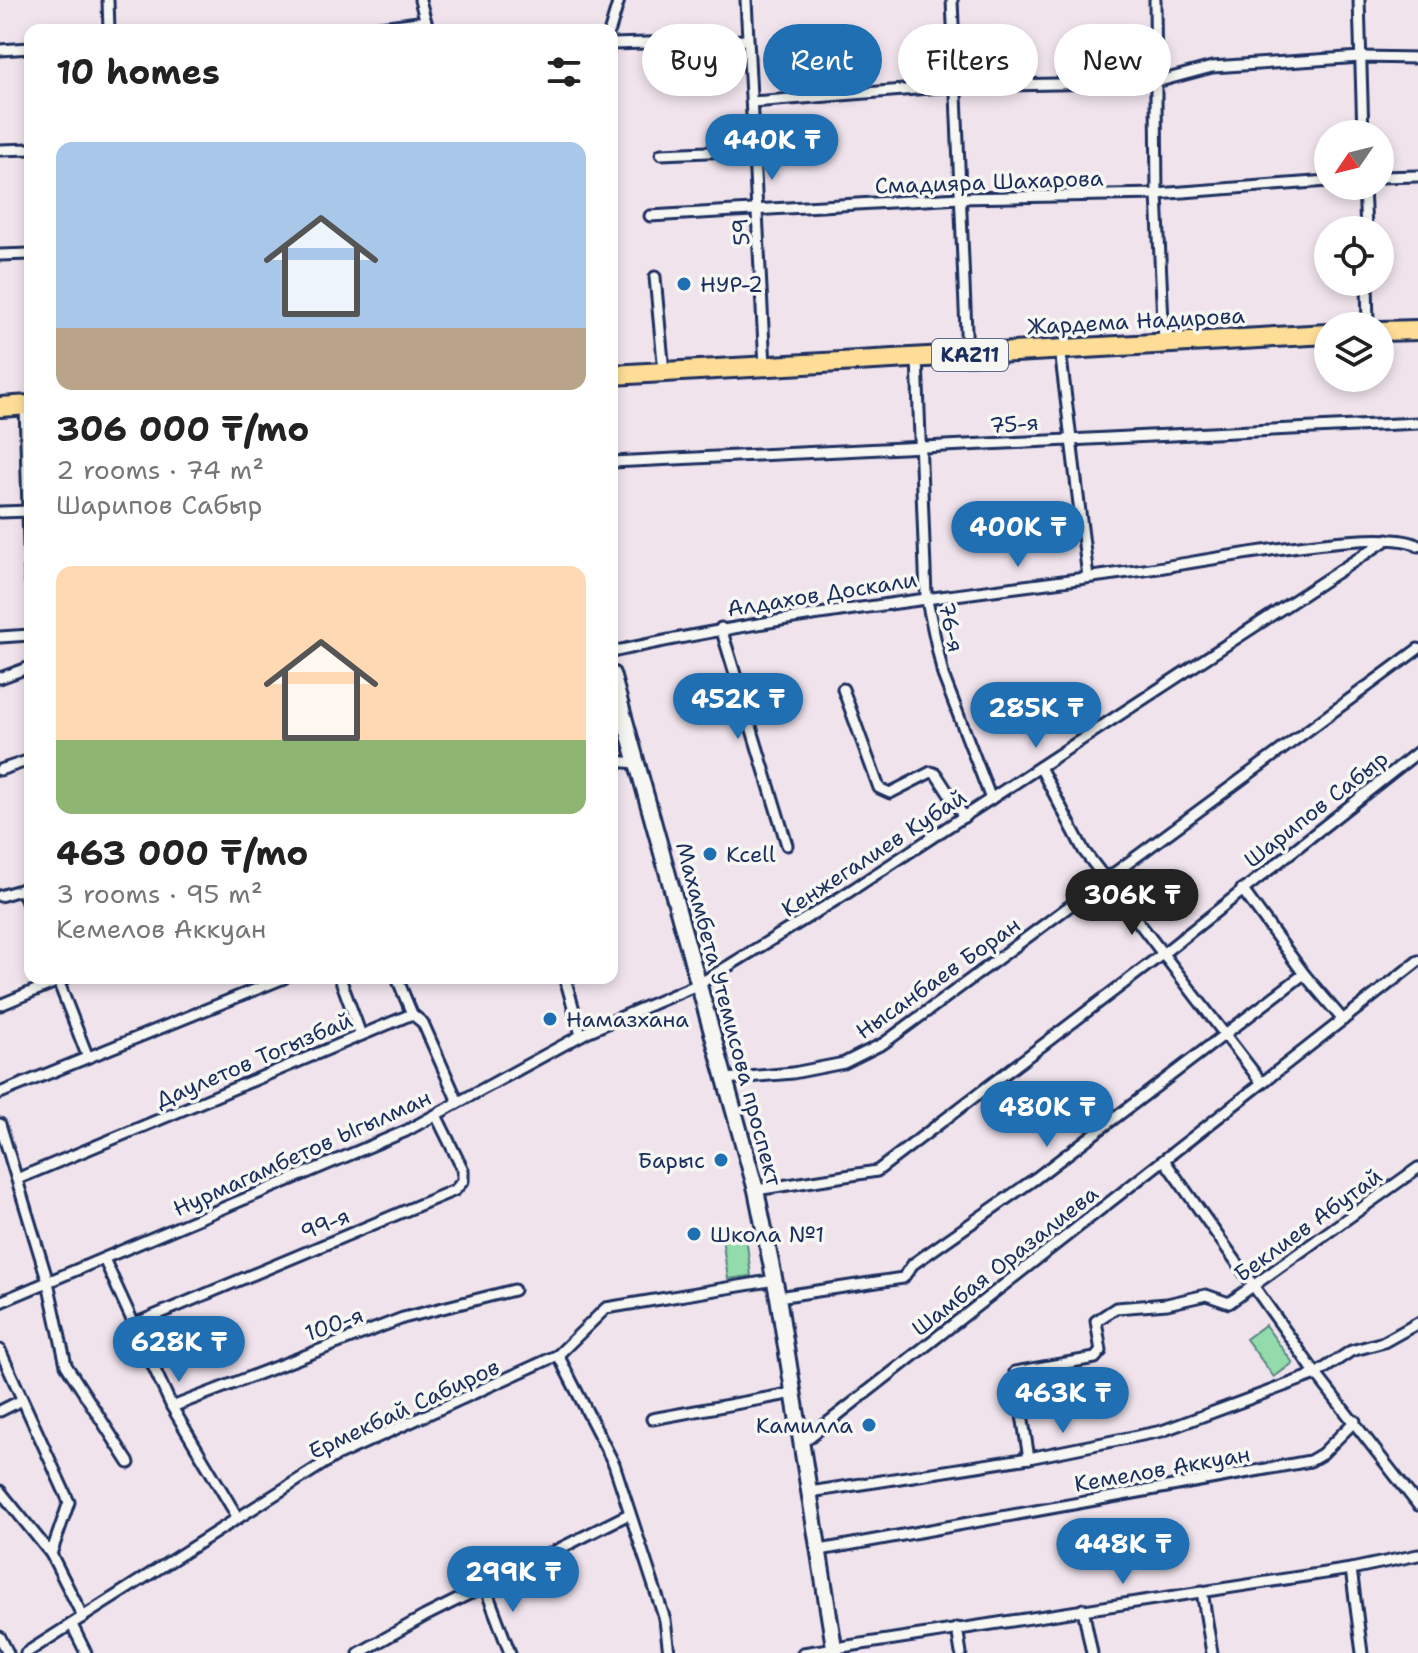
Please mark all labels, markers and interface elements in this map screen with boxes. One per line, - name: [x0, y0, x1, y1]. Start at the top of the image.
- chip: Buy: [642, 24, 747, 96]
- chip: Rent: [763, 24, 882, 96]
- chip: Filters: [898, 24, 1038, 96]
- chip: New: [1054, 24, 1171, 96]
- text: 10 homes: [56, 49, 220, 95]
- icon: filters: [542, 50, 586, 94]
- pin: 440K ₸: [707, 114, 837, 182]
- north arrow: [1314, 120, 1394, 200]
- map controls: [1314, 120, 1394, 392]
- text: 440K ₸: [723, 122, 821, 157]
- street label: Смадияра Шахарова: [874, 164, 1104, 200]
- icon: home: [249, 194, 393, 338]
- button: locate: [1314, 216, 1394, 296]
- street label: 59: [726, 217, 756, 247]
- place label: НУР-2: [700, 270, 763, 299]
- marker: НУР-2: [675, 275, 693, 293]
- street label: Жардема Надирова: [1026, 301, 1246, 341]
- button: layers: [1314, 312, 1394, 392]
- road number: KAZ11: [932, 339, 1008, 371]
- text: 306 000 ₸/mo: [56, 406, 309, 452]
- street label: 75-я: [988, 408, 1040, 440]
- text: 2 rooms · 74 m²: [56, 452, 264, 487]
- text: Шарипов Сабыр: [56, 487, 262, 522]
- pin: 400K ₸: [953, 501, 1083, 569]
- text: 400K ₸: [969, 509, 1067, 544]
- street label: Алдахов Доскали: [725, 565, 919, 623]
- street label: 76-я: [932, 599, 970, 655]
- icon: home: [249, 618, 393, 762]
- pin: 452K ₸: [673, 673, 803, 741]
- text: 452K ₸: [691, 681, 785, 716]
- pin: 285K ₸: [971, 682, 1101, 750]
- text: 285K ₸: [988, 690, 1084, 725]
- street label: Шарипов Сабыр: [1238, 744, 1394, 874]
- street label: Кенжегалиев Кубай: [776, 782, 972, 924]
- text: 463 000 ₸/mo: [56, 830, 308, 876]
- street label: Махамбета Утемисова проспект: [669, 839, 789, 1190]
- place label: Kcell: [726, 840, 776, 869]
- marker: Kcell: [701, 845, 719, 863]
- pin: 306K ₸: [1067, 869, 1197, 937]
- text: 3 rooms · 95 m²: [56, 876, 263, 911]
- text: 306K ₸: [1083, 877, 1181, 912]
- street label: Нысанбаев Боран: [850, 910, 1026, 1046]
- text: Кемелов Аккуан: [56, 911, 266, 946]
- street label: Даулетов Тогызбай: [151, 1005, 357, 1115]
- place label: Намазхана: [566, 1005, 689, 1034]
- marker: Намазхана: [541, 1010, 559, 1028]
- pin: 480K ₸: [982, 1081, 1112, 1149]
- street label: Нурмагамбетов Ыгылман: [169, 1083, 435, 1223]
- text: 480K ₸: [998, 1089, 1096, 1124]
- place label: Барыс: [638, 1146, 705, 1175]
- marker: Барыс: [712, 1151, 730, 1169]
- street label: Беклиев Абутай: [1228, 1162, 1388, 1288]
- street label: Шамбая Оразалиева: [906, 1179, 1104, 1343]
- street label: 99-я: [296, 1201, 354, 1247]
- place label: Школа №1: [710, 1220, 825, 1249]
- marker: Школа №1: [685, 1225, 703, 1243]
- street label: 100-я: [301, 1300, 367, 1348]
- pin: 628K ₸: [114, 1316, 244, 1384]
- text: 628K ₸: [131, 1324, 227, 1359]
- street label: Ермекбай Сабиров: [304, 1352, 504, 1466]
- pin: 463K ₸: [998, 1367, 1128, 1435]
- text: 463K ₸: [1015, 1375, 1111, 1410]
- place label: Камилла: [756, 1411, 853, 1440]
- marker: Камилла: [860, 1416, 878, 1434]
- street label: Кемелов Аккуан: [1072, 1439, 1252, 1499]
- pin: 448K ₸: [1058, 1518, 1188, 1586]
- text: 448K ₸: [1074, 1526, 1172, 1561]
- pin: 299K ₸: [448, 1546, 578, 1614]
- text: 299K ₸: [465, 1554, 561, 1589]

